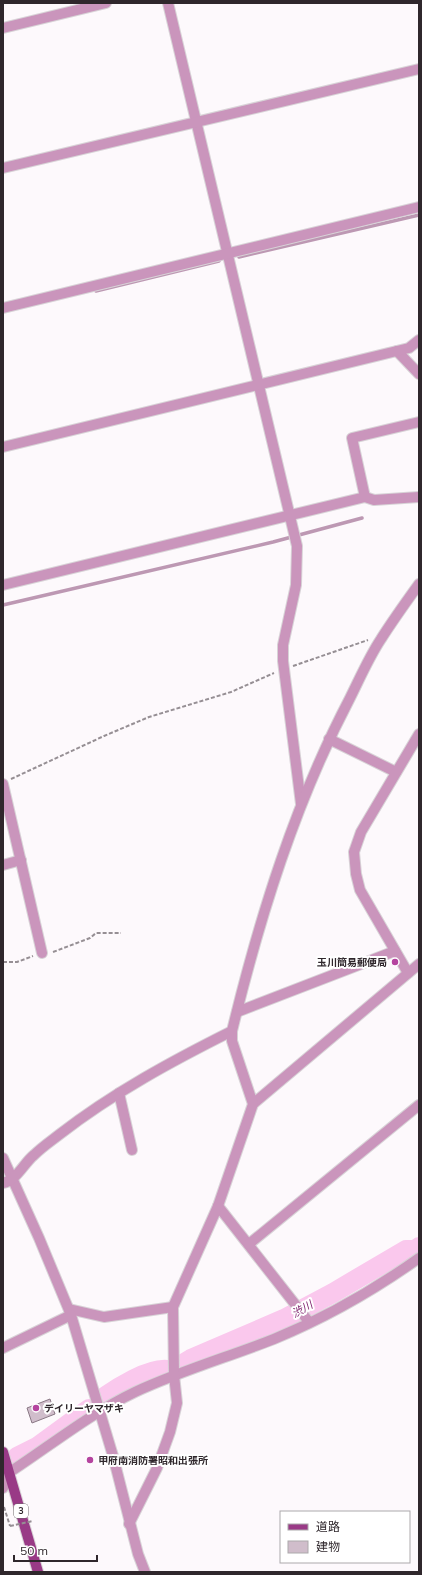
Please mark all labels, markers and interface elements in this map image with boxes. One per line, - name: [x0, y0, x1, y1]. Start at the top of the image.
- place label: 玉川簡易郵便局: [317, 956, 387, 969]
- marker: 玉川簡易郵便局: [390, 957, 400, 967]
- water label: 渋川: [289, 1297, 316, 1321]
- place label: デイリーヤマザキ: [44, 1402, 124, 1415]
- marker: デイリーヤマザキ: [31, 1403, 41, 1413]
- place label: 甲府南消防署昭和出張所: [98, 1454, 208, 1467]
- marker: 甲府南消防署昭和出張所: [85, 1455, 95, 1465]
- road number: 3: [14, 1504, 28, 1518]
- legend: [280, 1511, 410, 1563]
- text: 道路: [316, 1519, 340, 1534]
- scale bar: [14, 1537, 97, 1563]
- text: 建物: [316, 1539, 340, 1554]
- text: 50 m: [20, 1543, 48, 1558]

